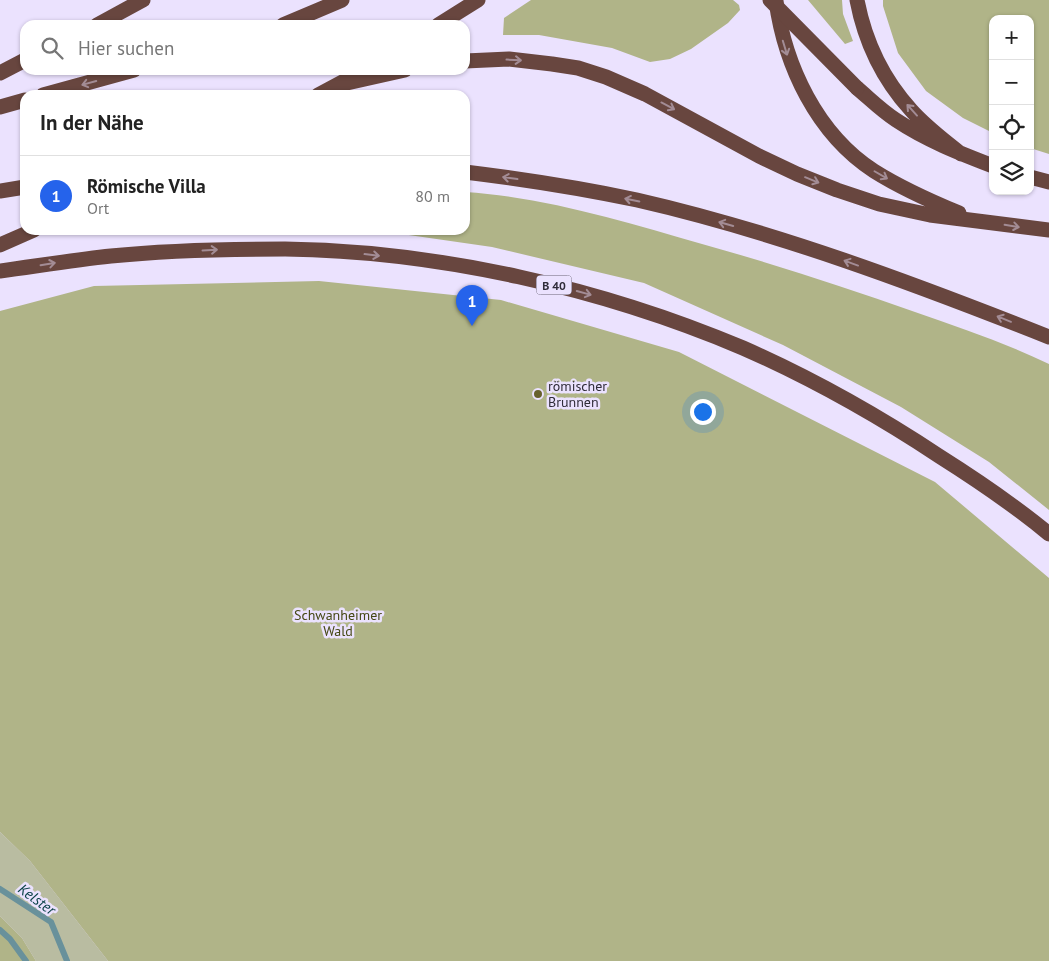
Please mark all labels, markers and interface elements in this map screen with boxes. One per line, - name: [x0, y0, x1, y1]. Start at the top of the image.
- map controls: [989, 15, 1034, 195]
- button: +: [989, 15, 1034, 60]
- search box: [20, 20, 470, 75]
- icon: search: [38, 34, 66, 62]
- text: Hier suchen: [78, 36, 174, 60]
- one-way arrow: [781, 39, 791, 55]
- one-way arrow: [505, 55, 521, 64]
- button: −: [989, 60, 1034, 105]
- one-way arrow: [81, 78, 97, 88]
- one-way arrow: [660, 101, 675, 111]
- one-way arrow: [907, 104, 918, 117]
- button: locate: [989, 105, 1034, 150]
- text: In der Nähe: [40, 109, 144, 136]
- button: layers: [989, 150, 1034, 195]
- one-way arrow: [874, 170, 888, 180]
- one-way arrow: [503, 172, 519, 182]
- text: Römische Villa: [87, 174, 206, 198]
- one-way arrow: [804, 176, 819, 185]
- text: 1: [51, 186, 61, 206]
- text: 80 m: [415, 186, 450, 206]
- one-way arrow: [625, 194, 641, 204]
- text: Ort: [87, 198, 109, 218]
- one-way arrow: [718, 219, 734, 229]
- one-way arrow: [1003, 221, 1019, 231]
- one-way arrow: [202, 246, 218, 255]
- one-way arrow: [364, 250, 380, 260]
- one-way arrow: [40, 258, 56, 268]
- one-way arrow: [844, 258, 859, 267]
- road number: B 40: [536, 276, 572, 294]
- pin: 1: [456, 285, 488, 326]
- one-way arrow: [575, 289, 591, 298]
- one-way arrow: [997, 314, 1012, 323]
- place label: römischer Brunnen: [548, 377, 607, 411]
- marker: römischer Brunnen: [532, 388, 544, 400]
- your location: [690, 399, 716, 425]
- park label: Schwanheimer Wald: [294, 606, 382, 640]
- water label: Kelster: [15, 879, 60, 920]

